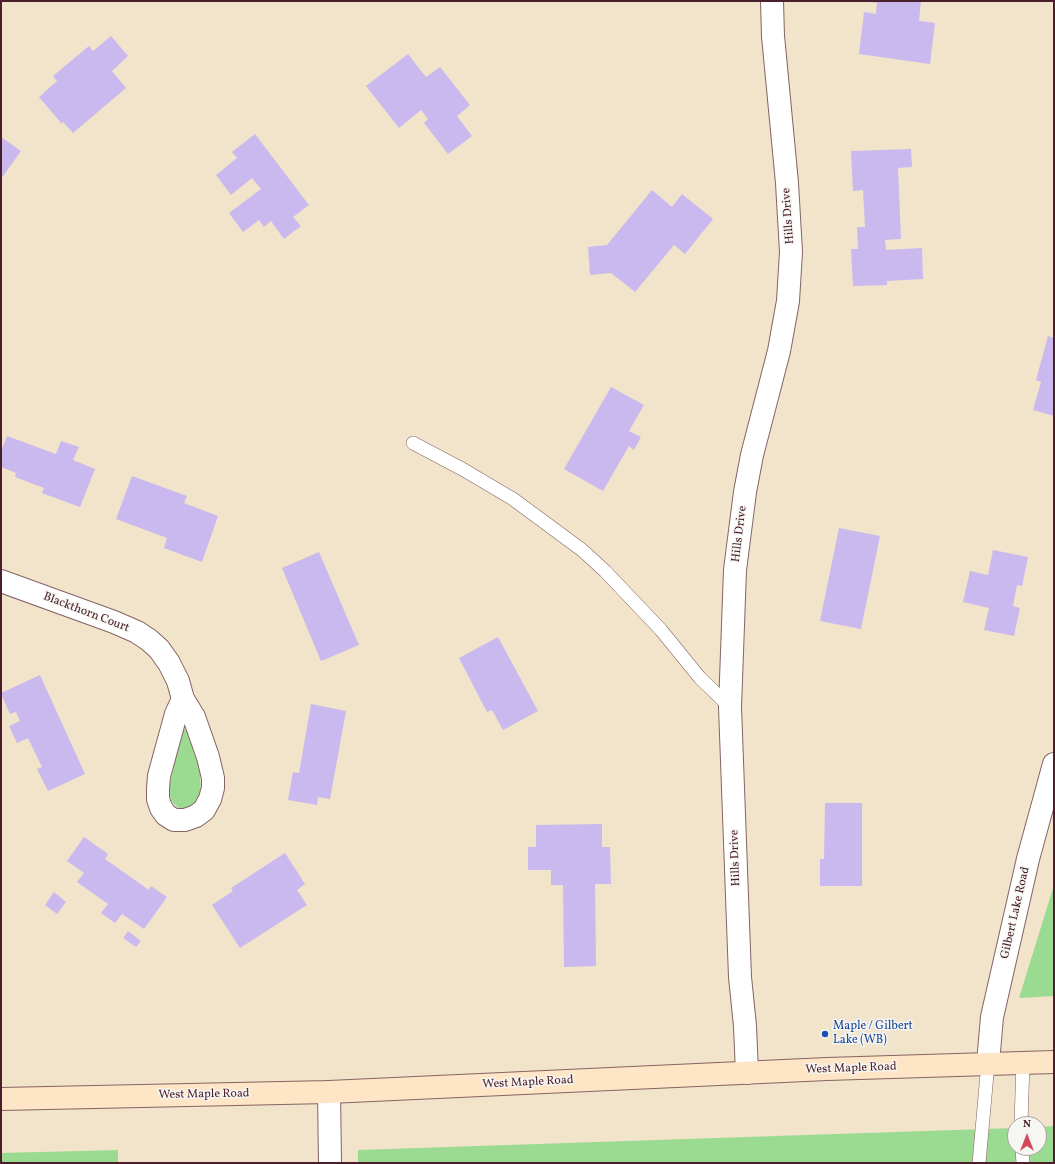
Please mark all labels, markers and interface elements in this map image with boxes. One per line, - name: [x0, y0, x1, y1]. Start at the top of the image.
- street label: Hills Drive: [780, 187, 798, 245]
- street label: Hills Drive: [729, 505, 751, 563]
- street label: Blackthorn Court: [41, 590, 131, 636]
- street label: Hills Drive: [728, 829, 744, 887]
- street label: Gilbert Lake Road: [998, 866, 1034, 960]
- place label: Maple / Gilbert Lake (WB): [833, 1020, 913, 1048]
- marker: Maple / Gilbert Lake (WB): [820, 1029, 830, 1039]
- street label: West Maple Road: [805, 1060, 897, 1078]
- street label: West Maple Road: [482, 1073, 574, 1093]
- street label: West Maple Road: [158, 1087, 250, 1103]
- north arrow: [1007, 1116, 1047, 1156]
- text: N: [1023, 1117, 1031, 1132]

